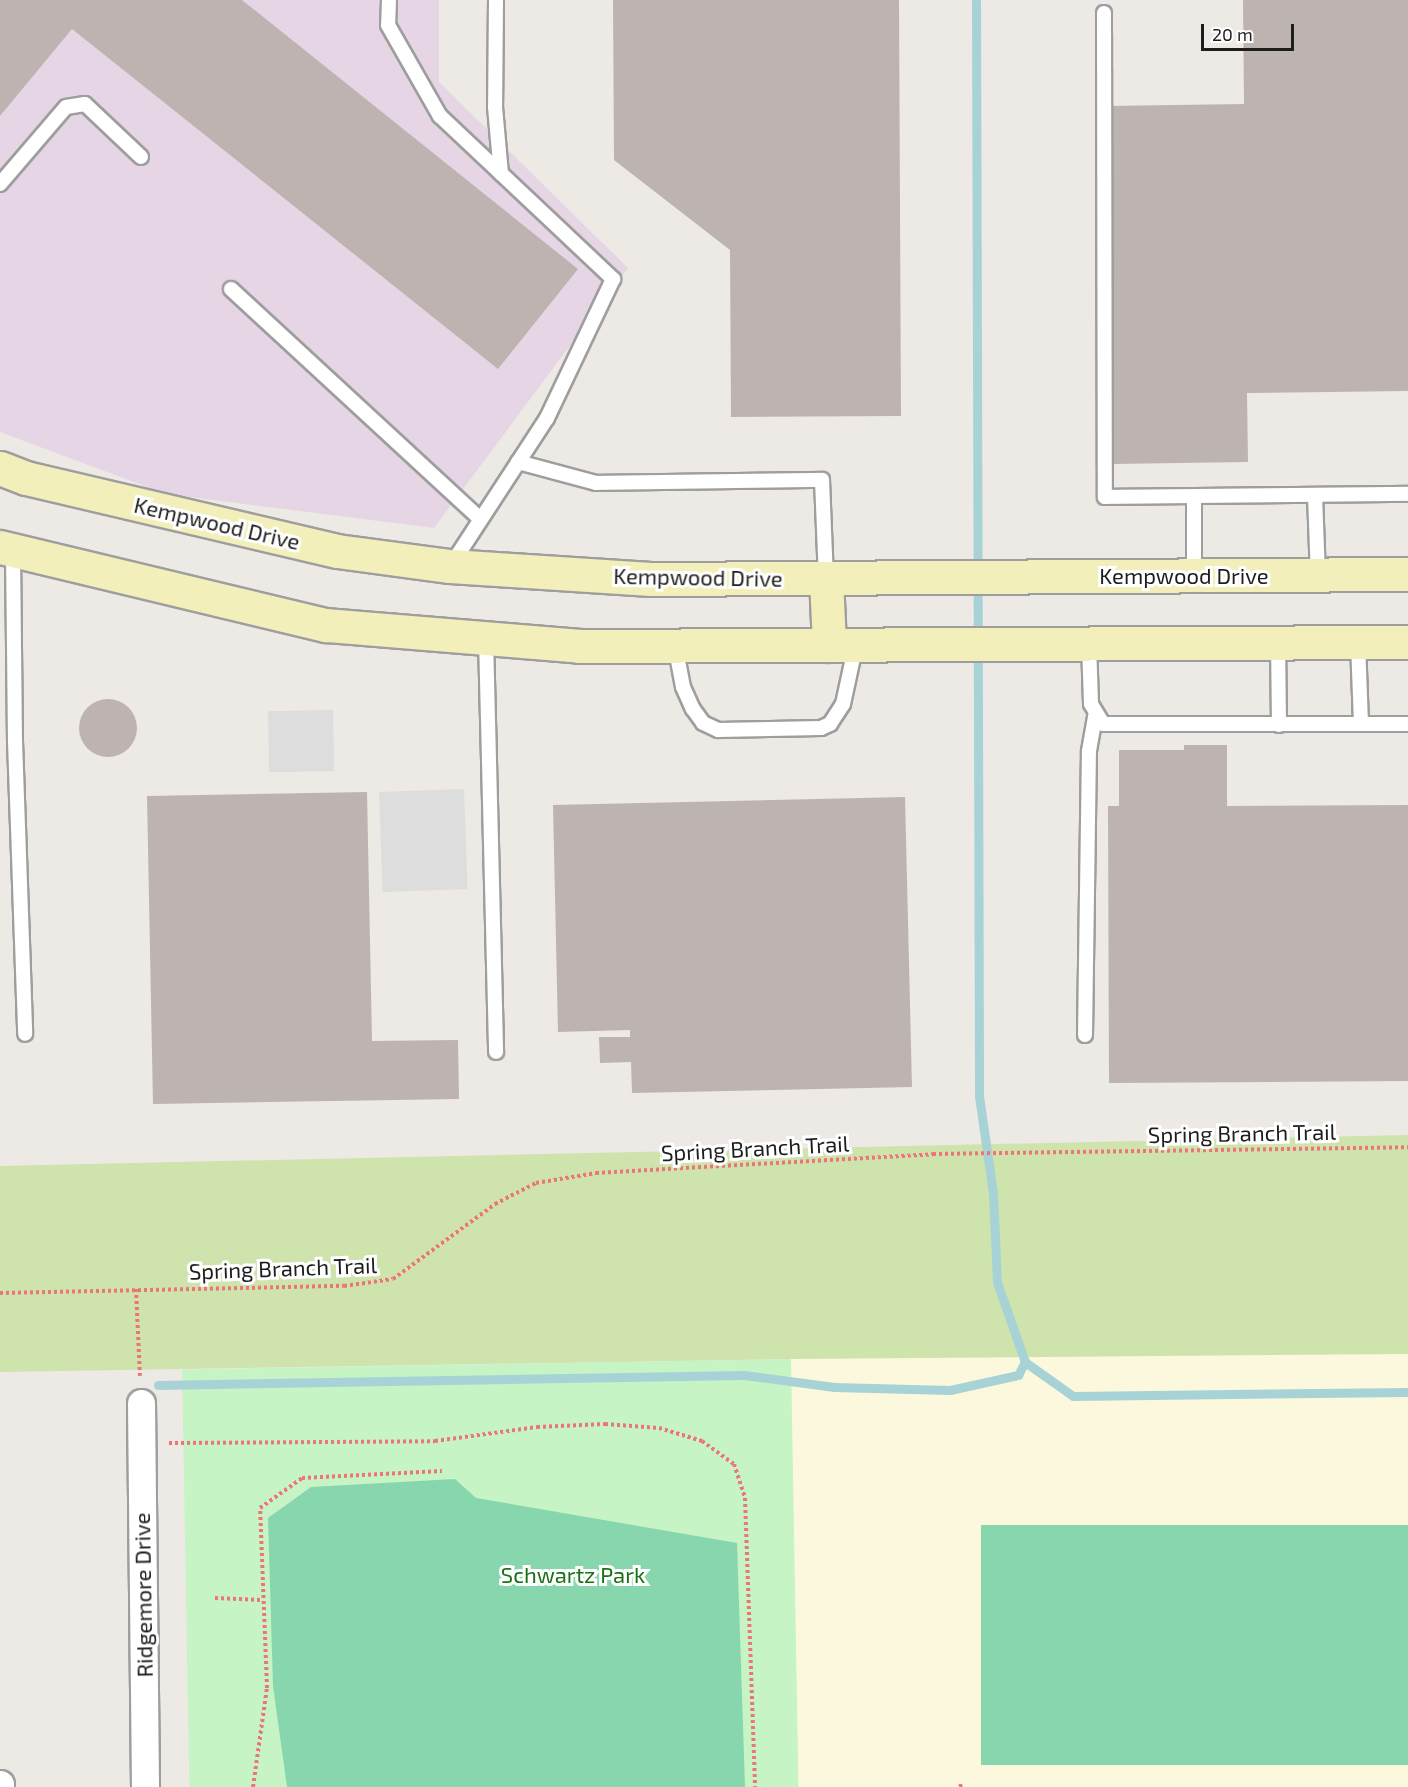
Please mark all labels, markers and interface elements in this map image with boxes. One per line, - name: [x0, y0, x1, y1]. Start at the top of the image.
- scale bar: [1204, 12, 1297, 50]
- text: 20 m: [1212, 23, 1253, 45]
- street label: Kempwood Drive: [132, 491, 302, 555]
- street label: Kempwood Drive: [613, 562, 783, 592]
- street label: Kempwood Drive: [1099, 563, 1269, 589]
- street label: Spring Branch Trail: [1147, 1118, 1337, 1148]
- street label: Spring Branch Trail: [660, 1130, 850, 1166]
- street label: Spring Branch Trail: [188, 1252, 378, 1284]
- street label: Ridgemore Drive: [128, 1512, 158, 1678]
- park label: Schwartz Park: [501, 1562, 645, 1588]

